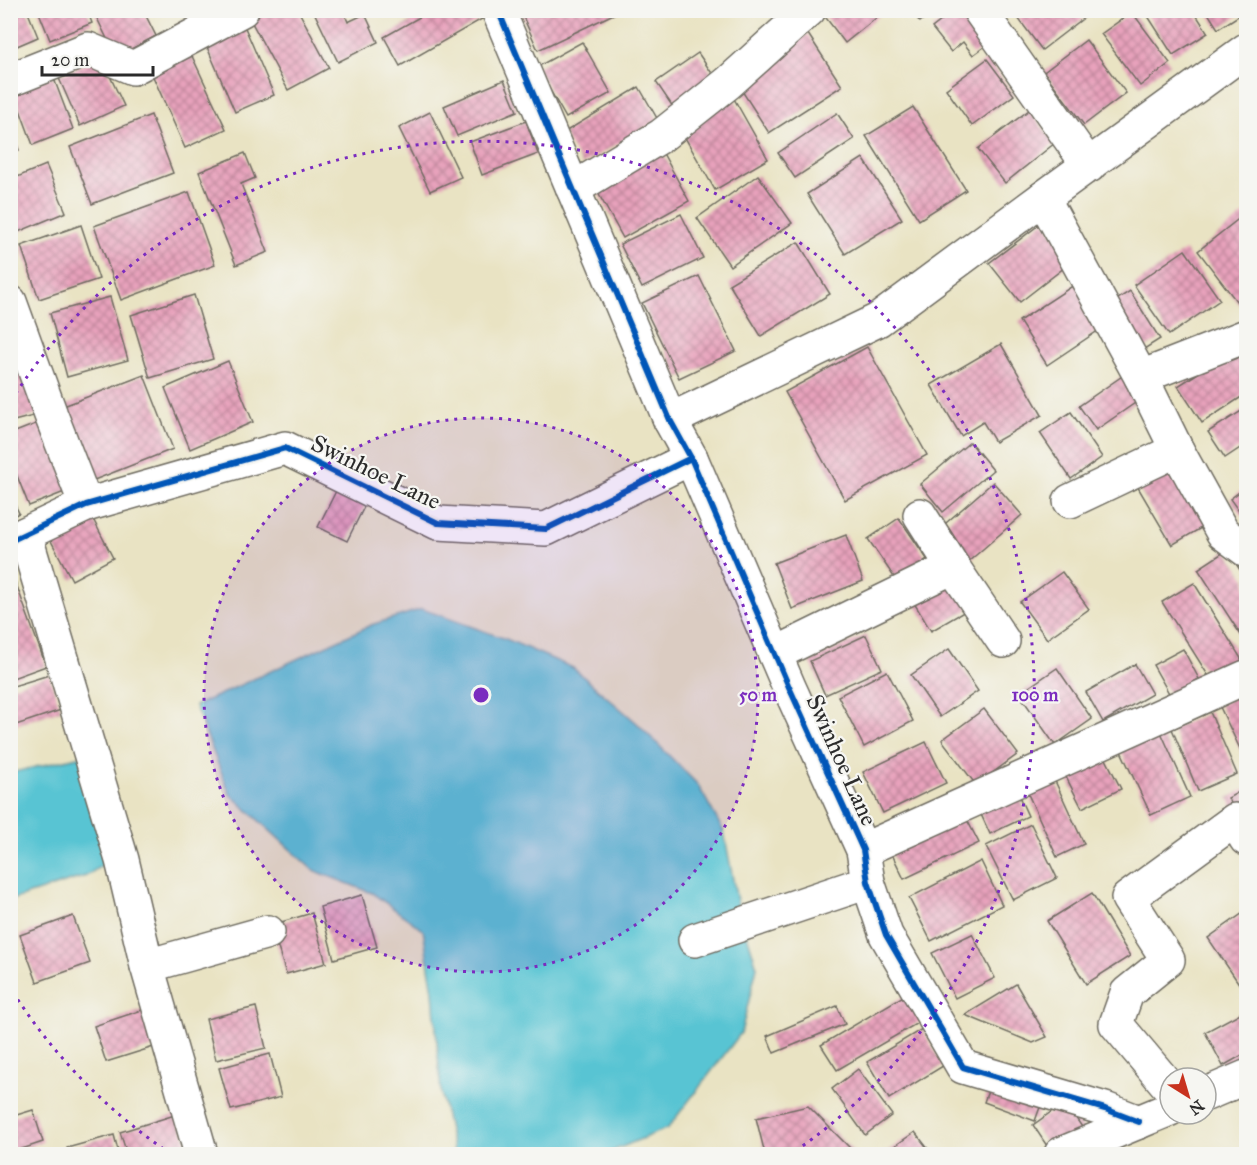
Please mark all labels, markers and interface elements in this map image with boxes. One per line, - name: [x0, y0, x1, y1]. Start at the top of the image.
- scale bar: [42, 39, 153, 77]
- text: 20 m: [51, 49, 89, 71]
- street label: Swinhoe Lane: [306, 428, 446, 516]
- text: 50 m: [739, 684, 778, 706]
- text: 100 m: [1012, 684, 1059, 706]
- centre of rings: [471, 685, 491, 705]
- street label: Swinhoe Lane: [800, 690, 884, 830]
- north arrow: [1158, 1066, 1218, 1126]
- text: N: [1185, 1096, 1208, 1120]

